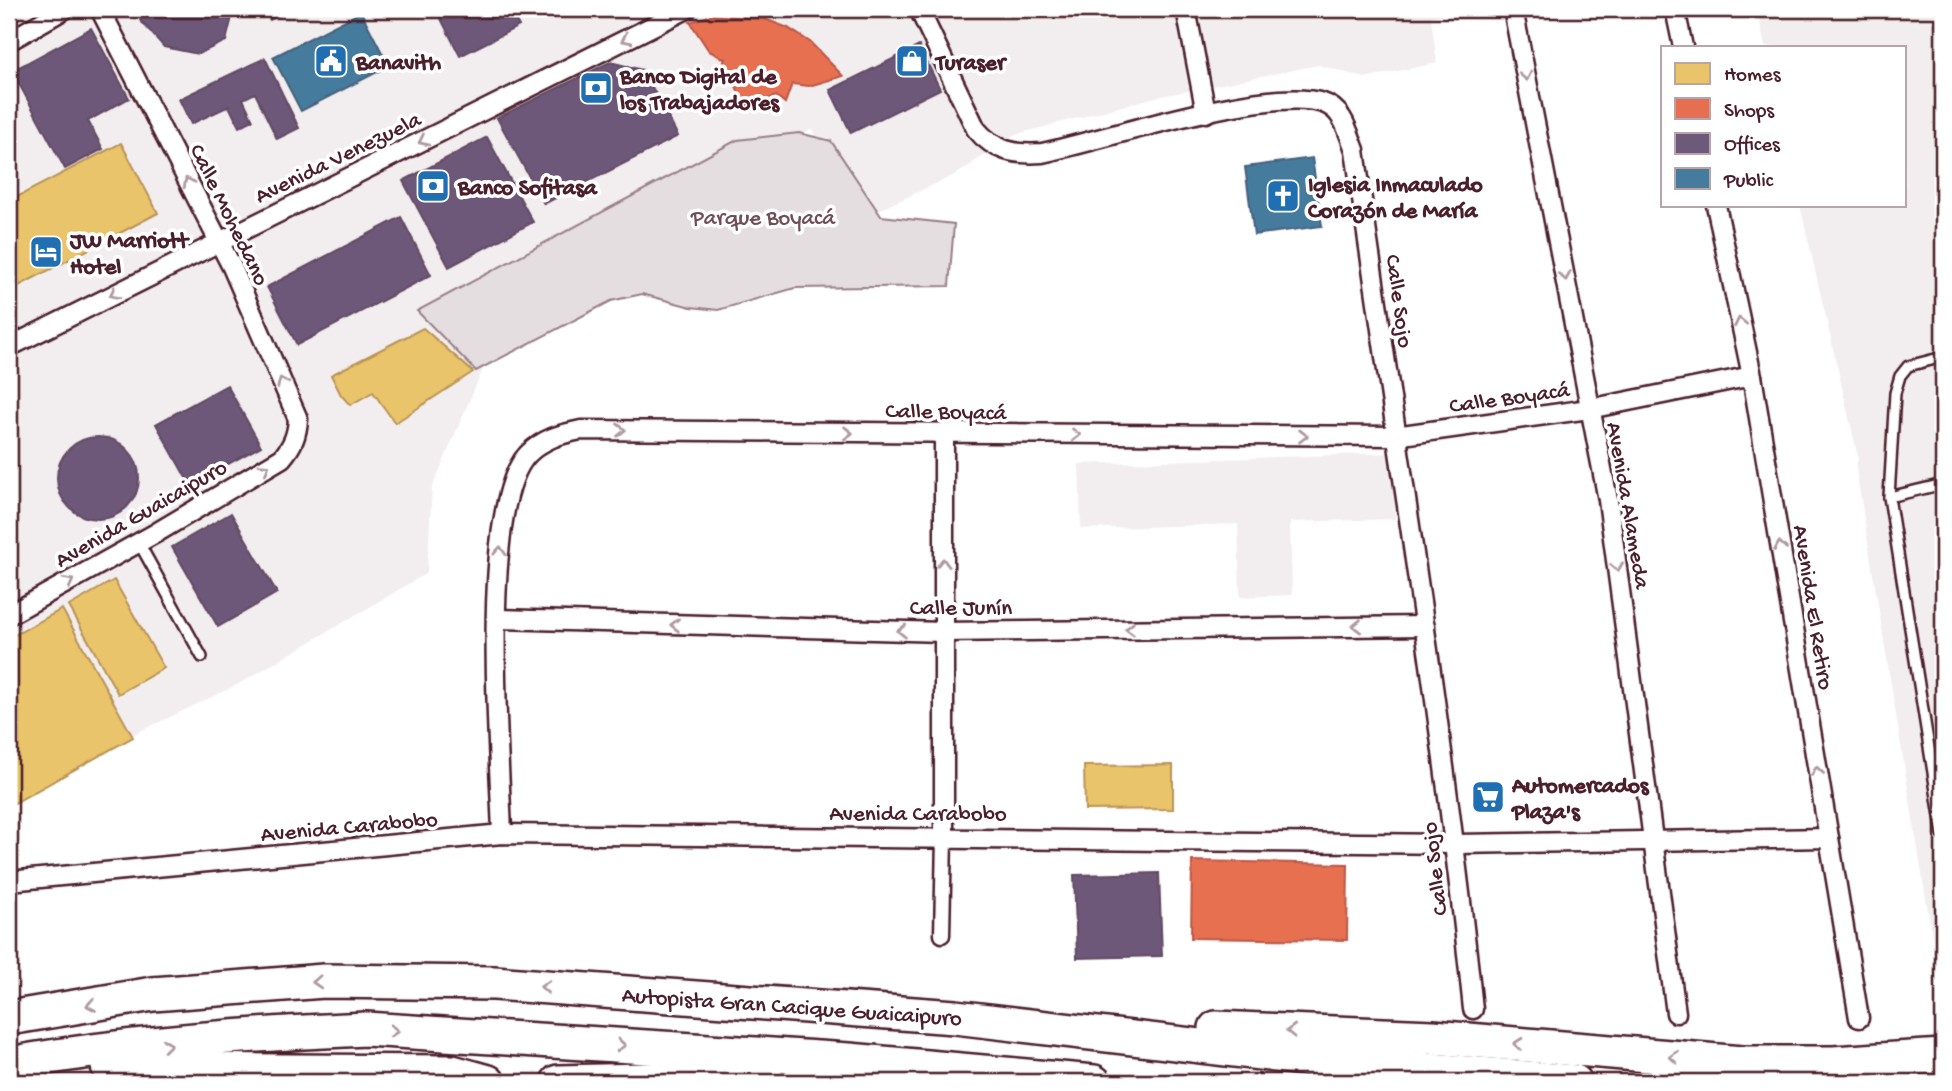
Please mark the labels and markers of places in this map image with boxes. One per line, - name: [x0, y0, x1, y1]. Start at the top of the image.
- public building icon: Banavith: [312, 42, 350, 80]
- shop icon: Turaser: [893, 42, 931, 80]
- place label: Banavith: [355, 51, 442, 78]
- place label: Turaser: [934, 51, 1008, 78]
- place label: Banco Digital de los Trabajadores: [619, 65, 780, 118]
- bank icon: Banco Digital de los Trabajadores: [577, 69, 615, 107]
- bank icon: Banco Sofitasa: [414, 167, 452, 205]
- place label: Iglesia Inmaculado Corazón de María: [1308, 173, 1483, 226]
- place label: Banco Sofitasa: [457, 176, 598, 203]
- church icon: Iglesia Inmaculado Corazón de María: [1264, 177, 1302, 215]
- place label: JW Marriott Hotel: [69, 229, 191, 282]
- hotel icon: JW Marriott Hotel: [27, 233, 65, 271]
- place label: Automercados Plaza's: [1510, 774, 1650, 827]
- supermarket icon: Automercados Plaza's: [1469, 778, 1507, 816]

